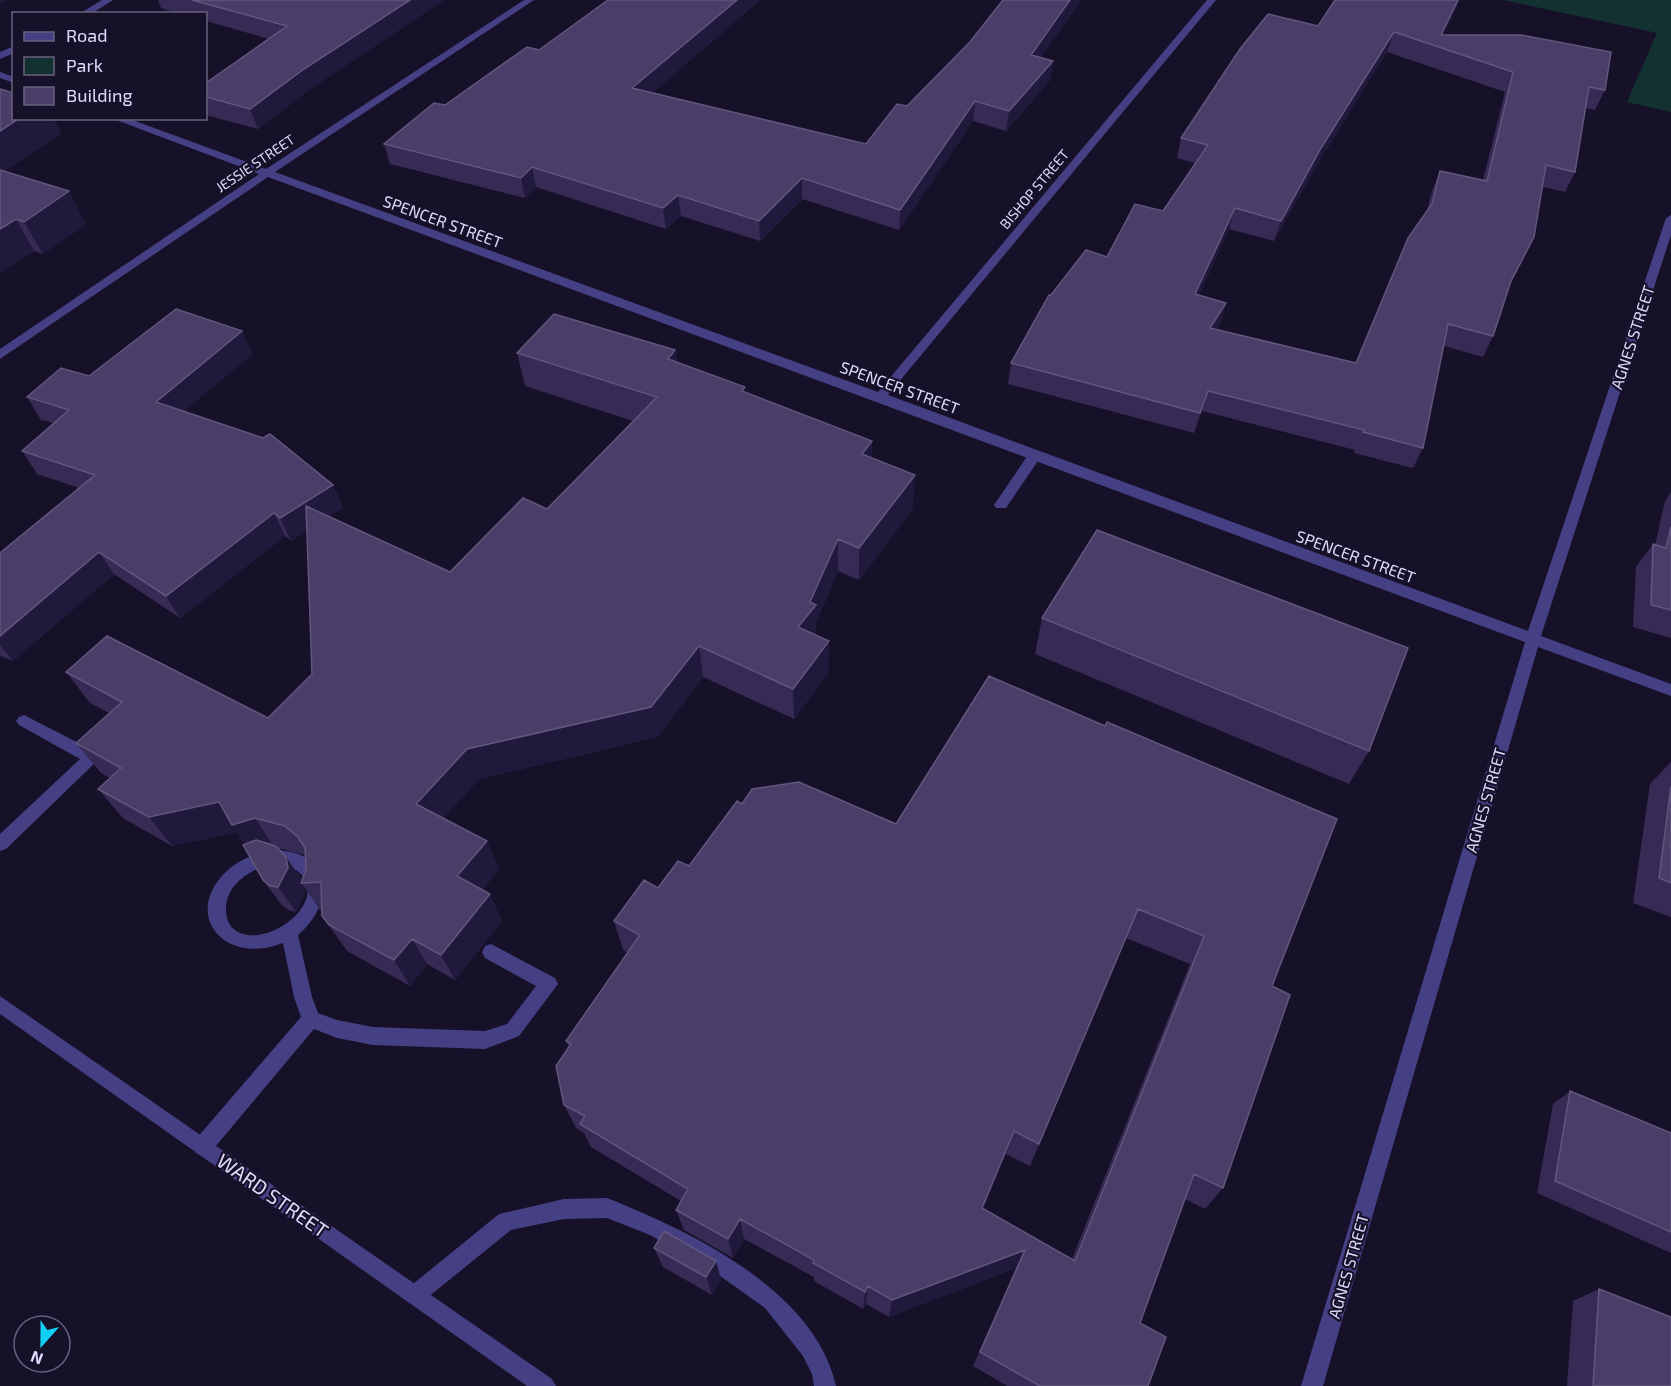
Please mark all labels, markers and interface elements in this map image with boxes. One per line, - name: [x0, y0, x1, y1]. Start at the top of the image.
- legend: [12, 12, 207, 120]
- text: Road: [66, 24, 107, 46]
- text: Park: [66, 54, 103, 76]
- text: Building: [66, 84, 133, 106]
- street label: JESSIE STREET: [212, 130, 298, 196]
- street label: BISHOP STREET: [996, 146, 1072, 232]
- street label: SPENCER STREET: [381, 191, 505, 251]
- street label: AGNES STREET: [1606, 283, 1658, 391]
- street label: SPENCER STREET: [838, 357, 962, 417]
- street label: SPENCER STREET: [1294, 526, 1418, 586]
- street label: AGNES STREET: [1461, 745, 1509, 855]
- street label: WARD STREET: [213, 1148, 334, 1242]
- street label: AGNES STREET: [1324, 1211, 1372, 1321]
- north arrow: [12, 1314, 72, 1374]
- text: N: [28, 1348, 45, 1369]

